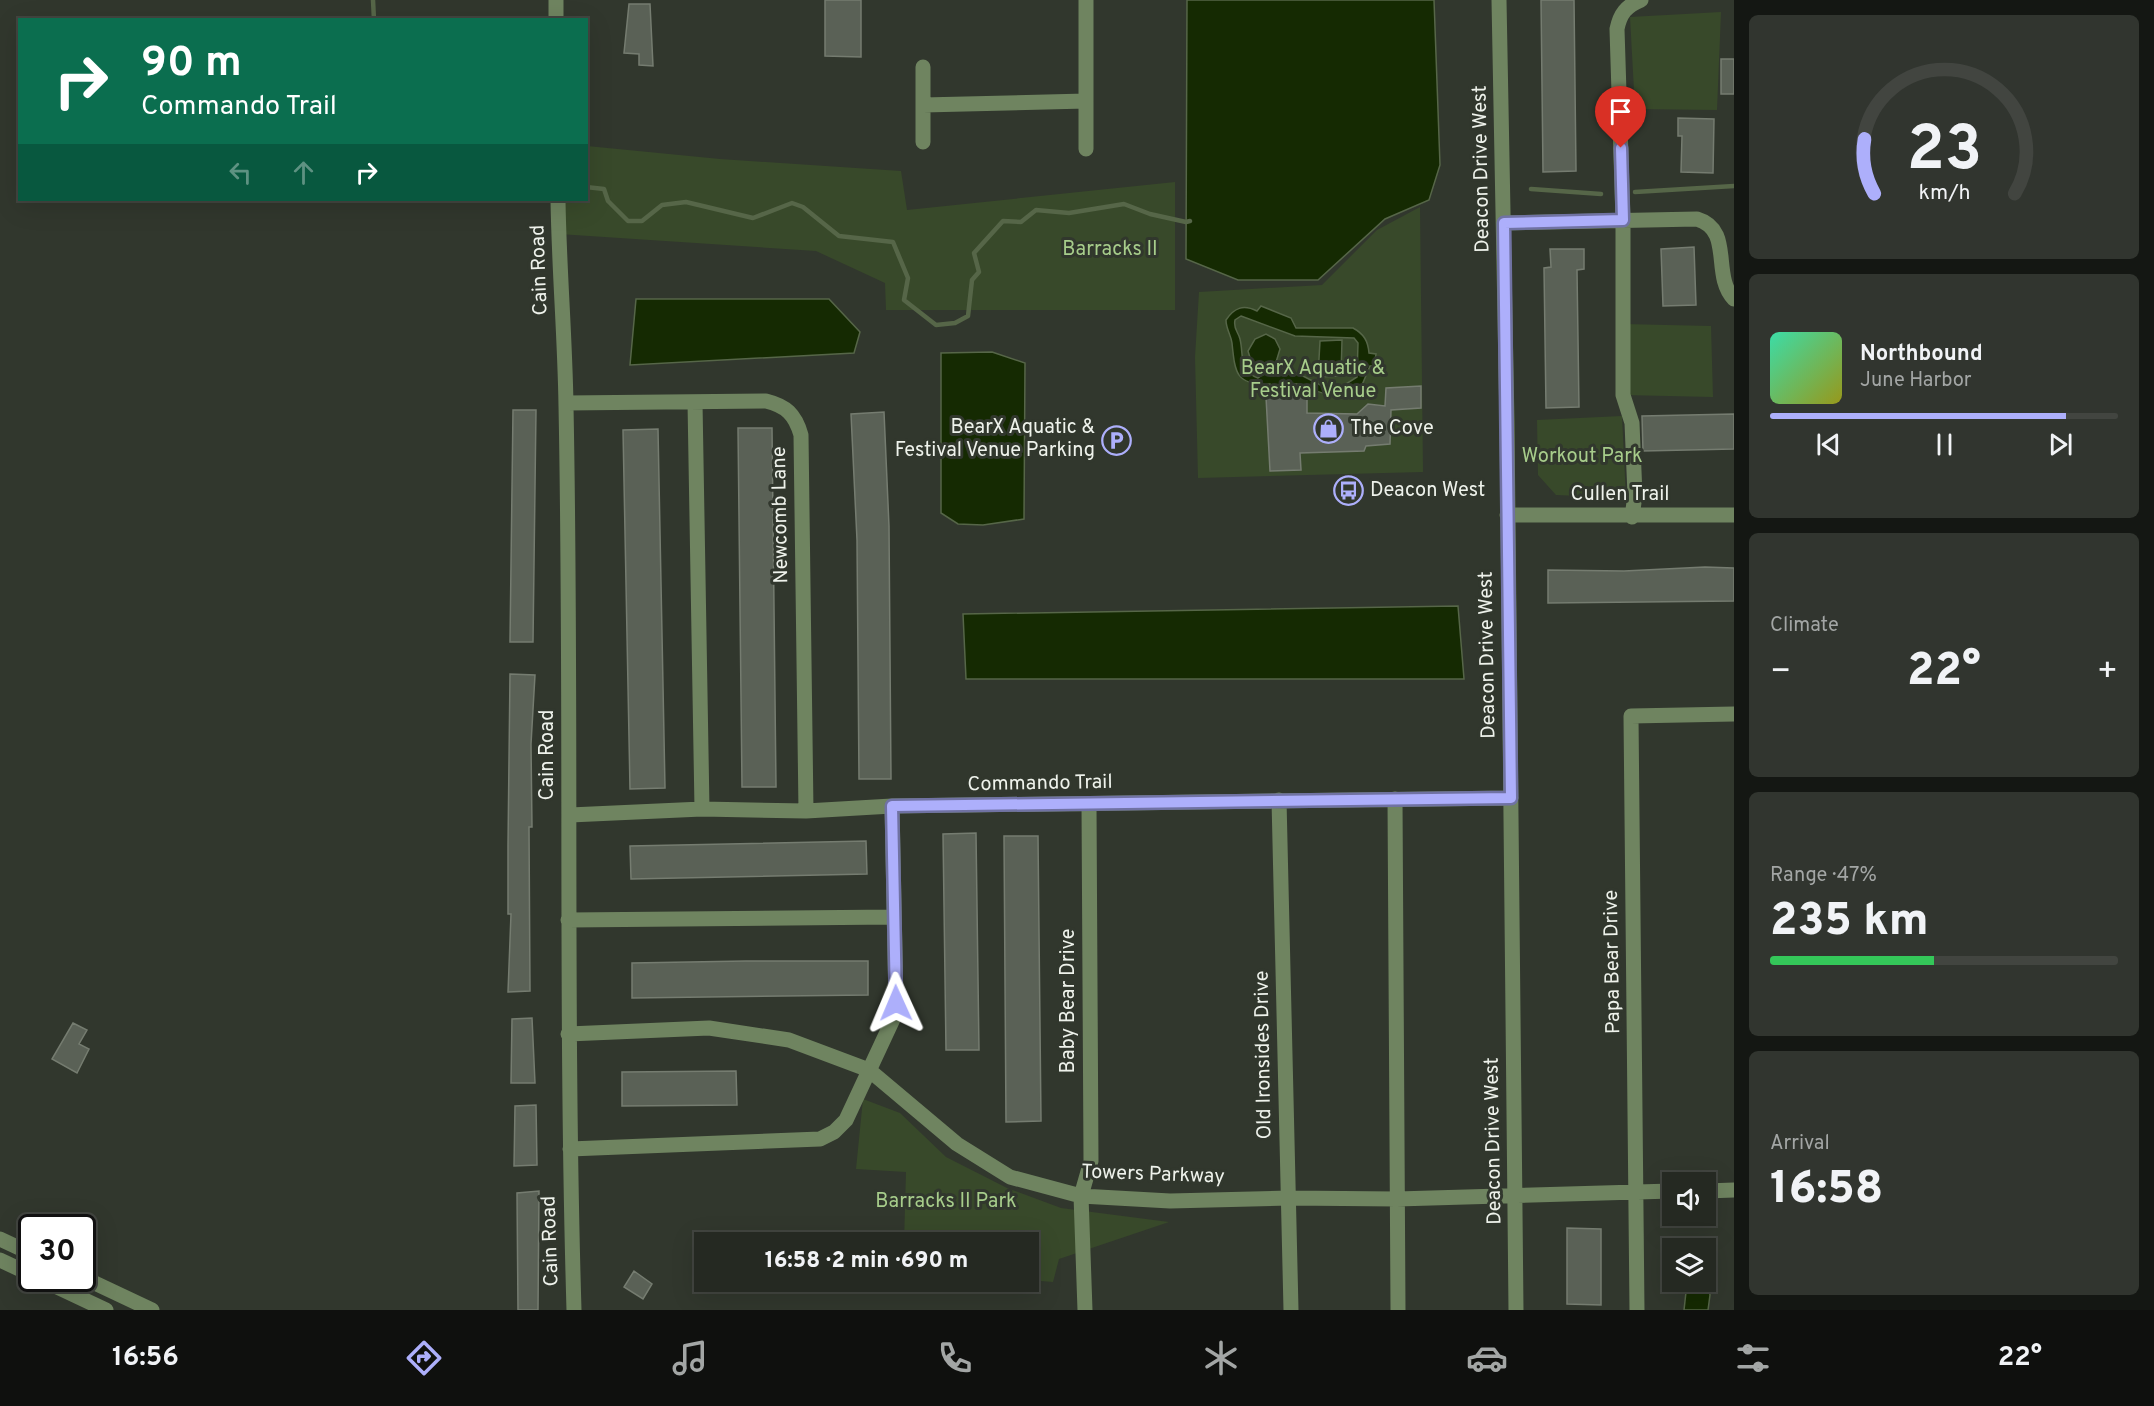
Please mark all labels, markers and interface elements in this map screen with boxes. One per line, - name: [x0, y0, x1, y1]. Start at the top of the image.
- text: 90 m: [141, 38, 242, 91]
- icon: right: [42, 42, 120, 120]
- street label: Deacon Drive West: [1468, 85, 1496, 253]
- pin: [1595, 86, 1646, 148]
- text: Commando Trail: [141, 90, 337, 124]
- icon: arrive: [1604, 95, 1637, 128]
- text: 23: [1906, 113, 1982, 192]
- icon: left: [224, 156, 257, 189]
- icon: ahead: [287, 156, 320, 189]
- icon: right: [350, 156, 383, 189]
- text: km/h: [1918, 180, 1970, 207]
- street label: Cain Road: [525, 224, 555, 316]
- park label: Barracks II: [1062, 237, 1158, 263]
- text: Northbound: [1860, 341, 1983, 368]
- park label: BearX Aquatic & Festival Venue: [1241, 356, 1386, 405]
- text: June Harbor: [1860, 368, 1972, 394]
- shop icon: The Cove: [1313, 413, 1345, 445]
- place label: BearX Aquatic & Festival Venue Parking: [895, 415, 1095, 464]
- place label: The Cove: [1350, 416, 1434, 442]
- parking icon: BearX Aquatic & Festival Venue Parking: [1100, 424, 1132, 456]
- icon: previous: [1812, 428, 1845, 461]
- icon: pause: [1928, 428, 1961, 461]
- icon: next: [2044, 428, 2077, 461]
- park label: Workout Park: [1521, 444, 1643, 470]
- street label: Newcomb Lane: [767, 446, 795, 584]
- bus stop icon: Deacon West: [1333, 475, 1365, 507]
- place label: Deacon West: [1370, 478, 1485, 504]
- street label: Cullen Trail: [1571, 482, 1669, 508]
- street label: Deacon Drive West: [1474, 571, 1502, 739]
- text: Climate: [1770, 613, 1839, 639]
- text: 22°: [1907, 644, 1981, 701]
- text: −: [1770, 652, 1791, 694]
- text: +: [2097, 652, 2118, 694]
- street label: Cain Road: [535, 710, 561, 800]
- street label: Commando Trail: [967, 770, 1113, 798]
- text: Range · 47%: [1770, 863, 1877, 889]
- street label: Papa Bear Drive: [1599, 890, 1627, 1034]
- text: 235 km: [1770, 894, 1929, 951]
- street label: Baby Bear Drive: [1056, 929, 1082, 1073]
- street label: Old Ironsides Drive: [1250, 970, 1278, 1140]
- position arrow: [864, 971, 928, 1035]
- street label: Deacon Drive West: [1480, 1057, 1508, 1225]
- text: Arrival: [1770, 1131, 1830, 1157]
- street label: Towers Parkway: [1081, 1160, 1225, 1190]
- text: 16:58: [1770, 1162, 1883, 1219]
- map controls: [1662, 1172, 1716, 1292]
- button: sound: [1662, 1172, 1716, 1226]
- park label: Barracks II Park: [875, 1189, 1017, 1215]
- street label: Cain Road: [536, 1195, 566, 1287]
- speed limit sign: 30: [18, 1214, 96, 1292]
- button: layers: [1662, 1238, 1716, 1292]
- text: 16:58 · 2 min · 690 m: [765, 1248, 968, 1275]
- icon: directions: [403, 1337, 445, 1379]
- icon: music: [669, 1337, 711, 1379]
- icon: phone: [934, 1337, 976, 1379]
- icon: climate: [1200, 1337, 1242, 1379]
- icon: car: [1466, 1337, 1508, 1379]
- icon: filters: [1732, 1337, 1774, 1379]
- text: 16:56: [112, 1341, 179, 1375]
- text: 22°: [1998, 1341, 2042, 1375]

